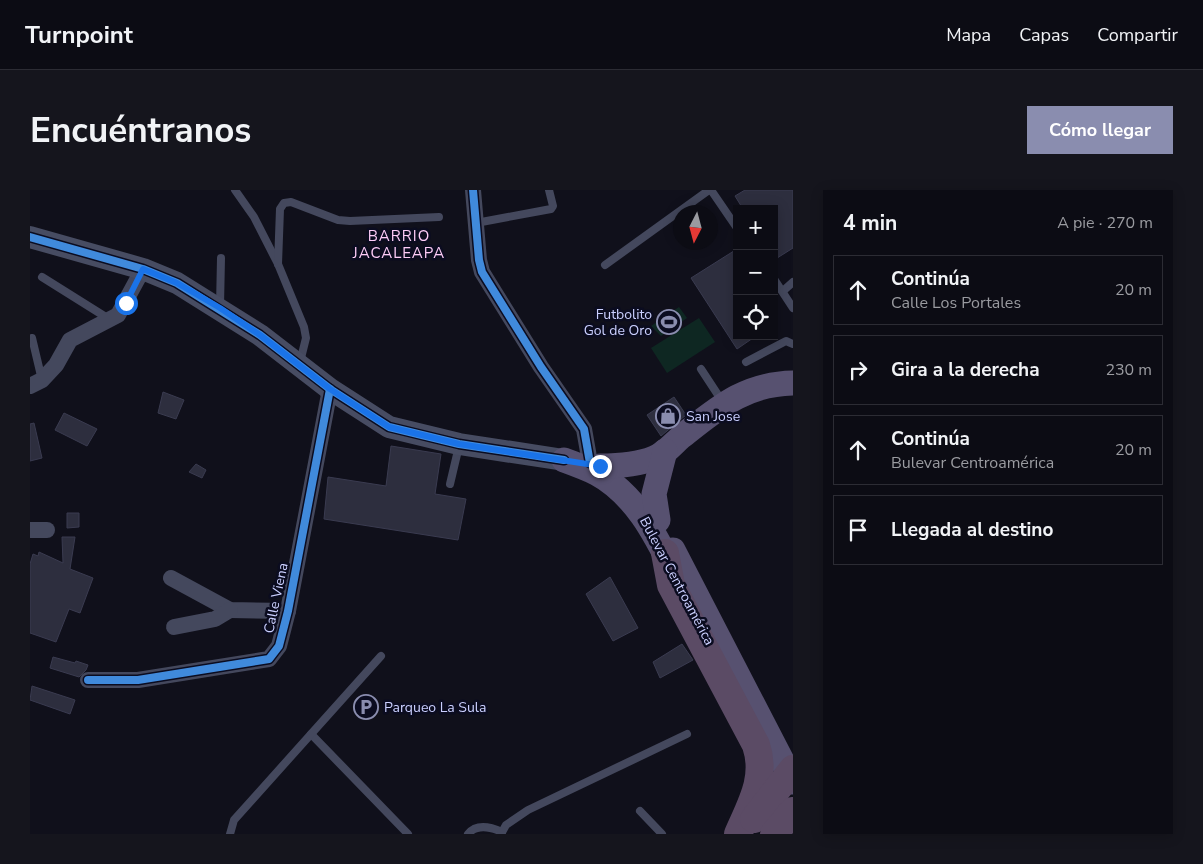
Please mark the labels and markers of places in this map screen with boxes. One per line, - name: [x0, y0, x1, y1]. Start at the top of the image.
- place label: Futbolito Gol de Oro: [584, 305, 652, 340]
- sports icon: Futbolito Gol de Oro: [656, 309, 682, 335]
- shop icon: San Jose: [655, 403, 681, 429]
- place label: San Jose: [686, 407, 740, 426]
- parking icon: Parqueo La Sula: [353, 694, 379, 720]
- place label: Parqueo La Sula: [384, 698, 486, 717]

